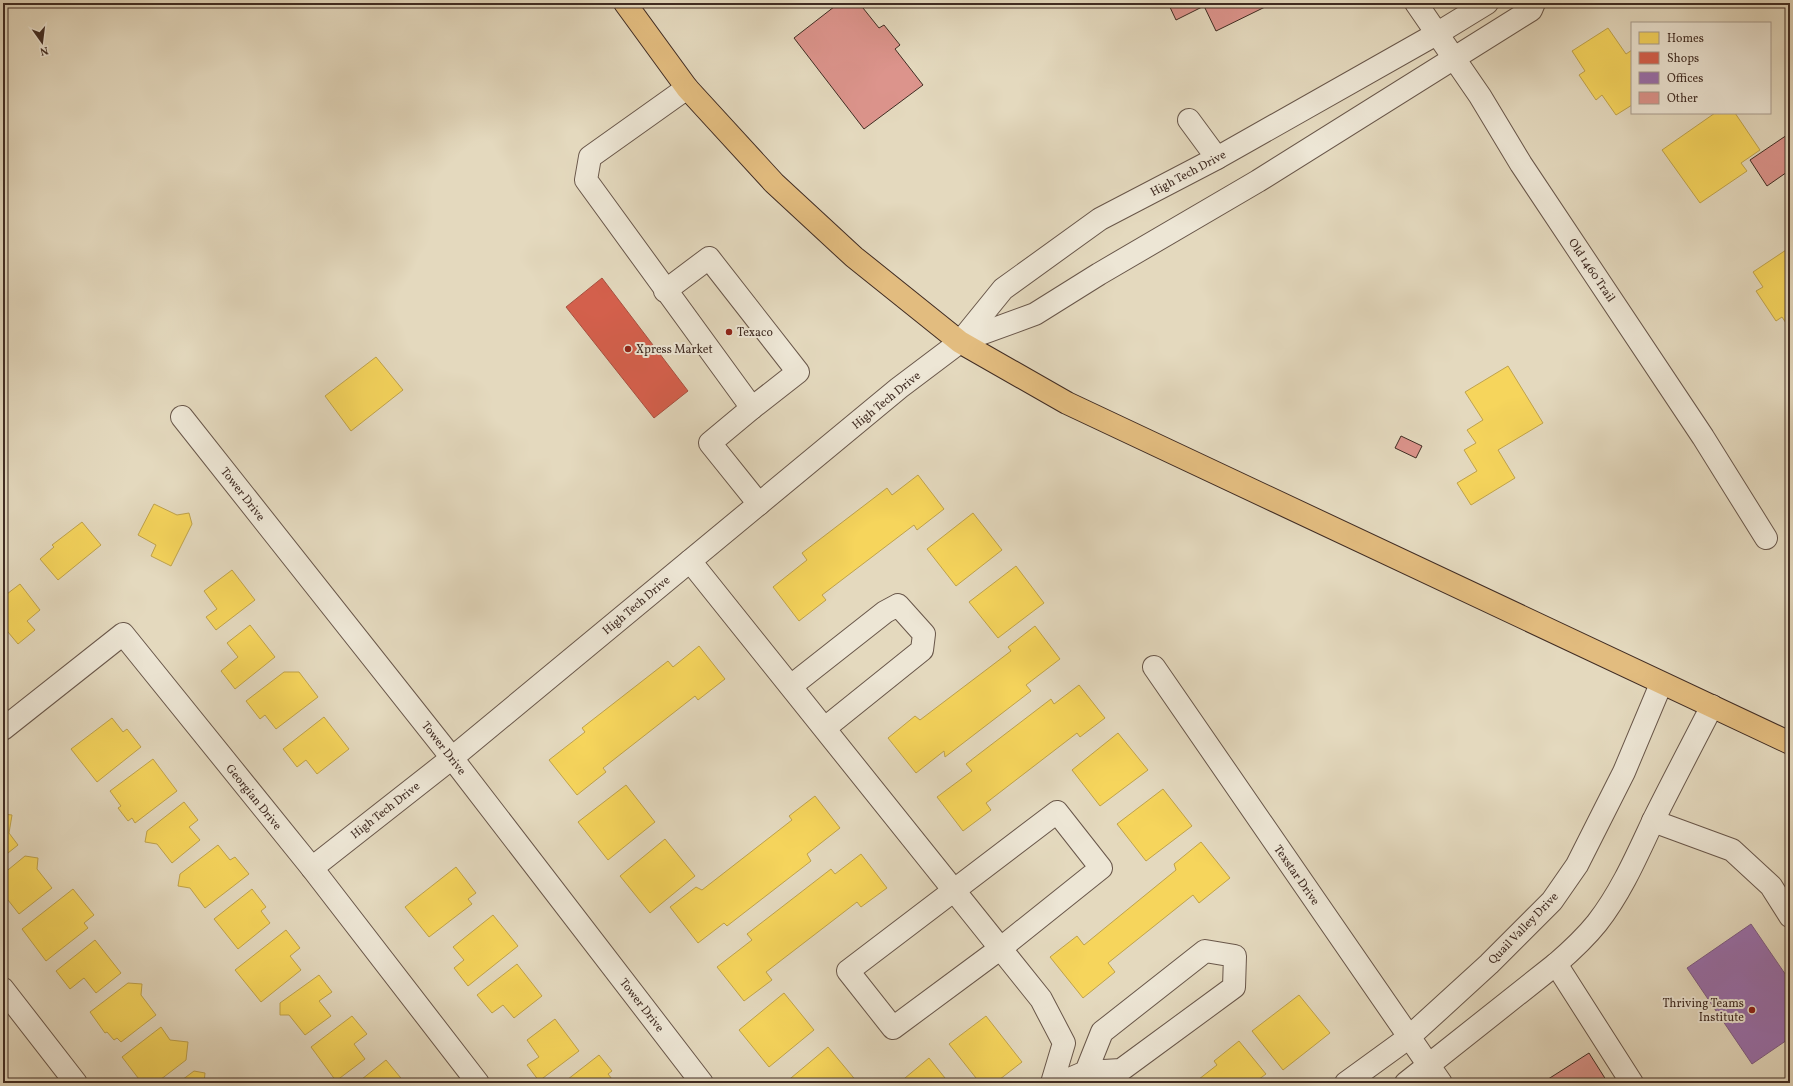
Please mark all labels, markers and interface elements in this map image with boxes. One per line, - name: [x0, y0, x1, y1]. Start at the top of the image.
- north arrow: [22, 22, 62, 62]
- legend: [1631, 22, 1771, 114]
- text: Homes: [1667, 31, 1704, 47]
- text: N: [38, 42, 50, 58]
- text: Shops: [1667, 51, 1699, 67]
- text: Offices: [1667, 71, 1703, 87]
- text: Other: [1667, 91, 1698, 107]
- street label: High Tech Drive: [1148, 147, 1229, 201]
- street label: Old 1460 Trail: [1564, 236, 1619, 306]
- place label: Texaco: [737, 325, 773, 341]
- marker: Texaco: [724, 327, 734, 337]
- place label: Xpress Market: [636, 342, 713, 358]
- marker: Xpress Market: [623, 344, 633, 354]
- street label: High Tech Drive: [849, 368, 924, 433]
- street label: Tower Drive: [216, 464, 268, 525]
- street label: High Tech Drive: [599, 573, 674, 639]
- street label: Tower Drive: [417, 718, 469, 779]
- street label: Georgian Drive: [222, 761, 285, 834]
- street label: High Tech Drive: [348, 779, 424, 843]
- street label: Texstar Drive: [1269, 842, 1323, 909]
- street label: Quail Valley Drive: [1485, 889, 1562, 968]
- street label: Tower Drive: [615, 975, 667, 1036]
- place label: Thriving Teams Institute: [1663, 996, 1744, 1026]
- marker: Thriving Teams Institute: [1747, 1005, 1757, 1015]

